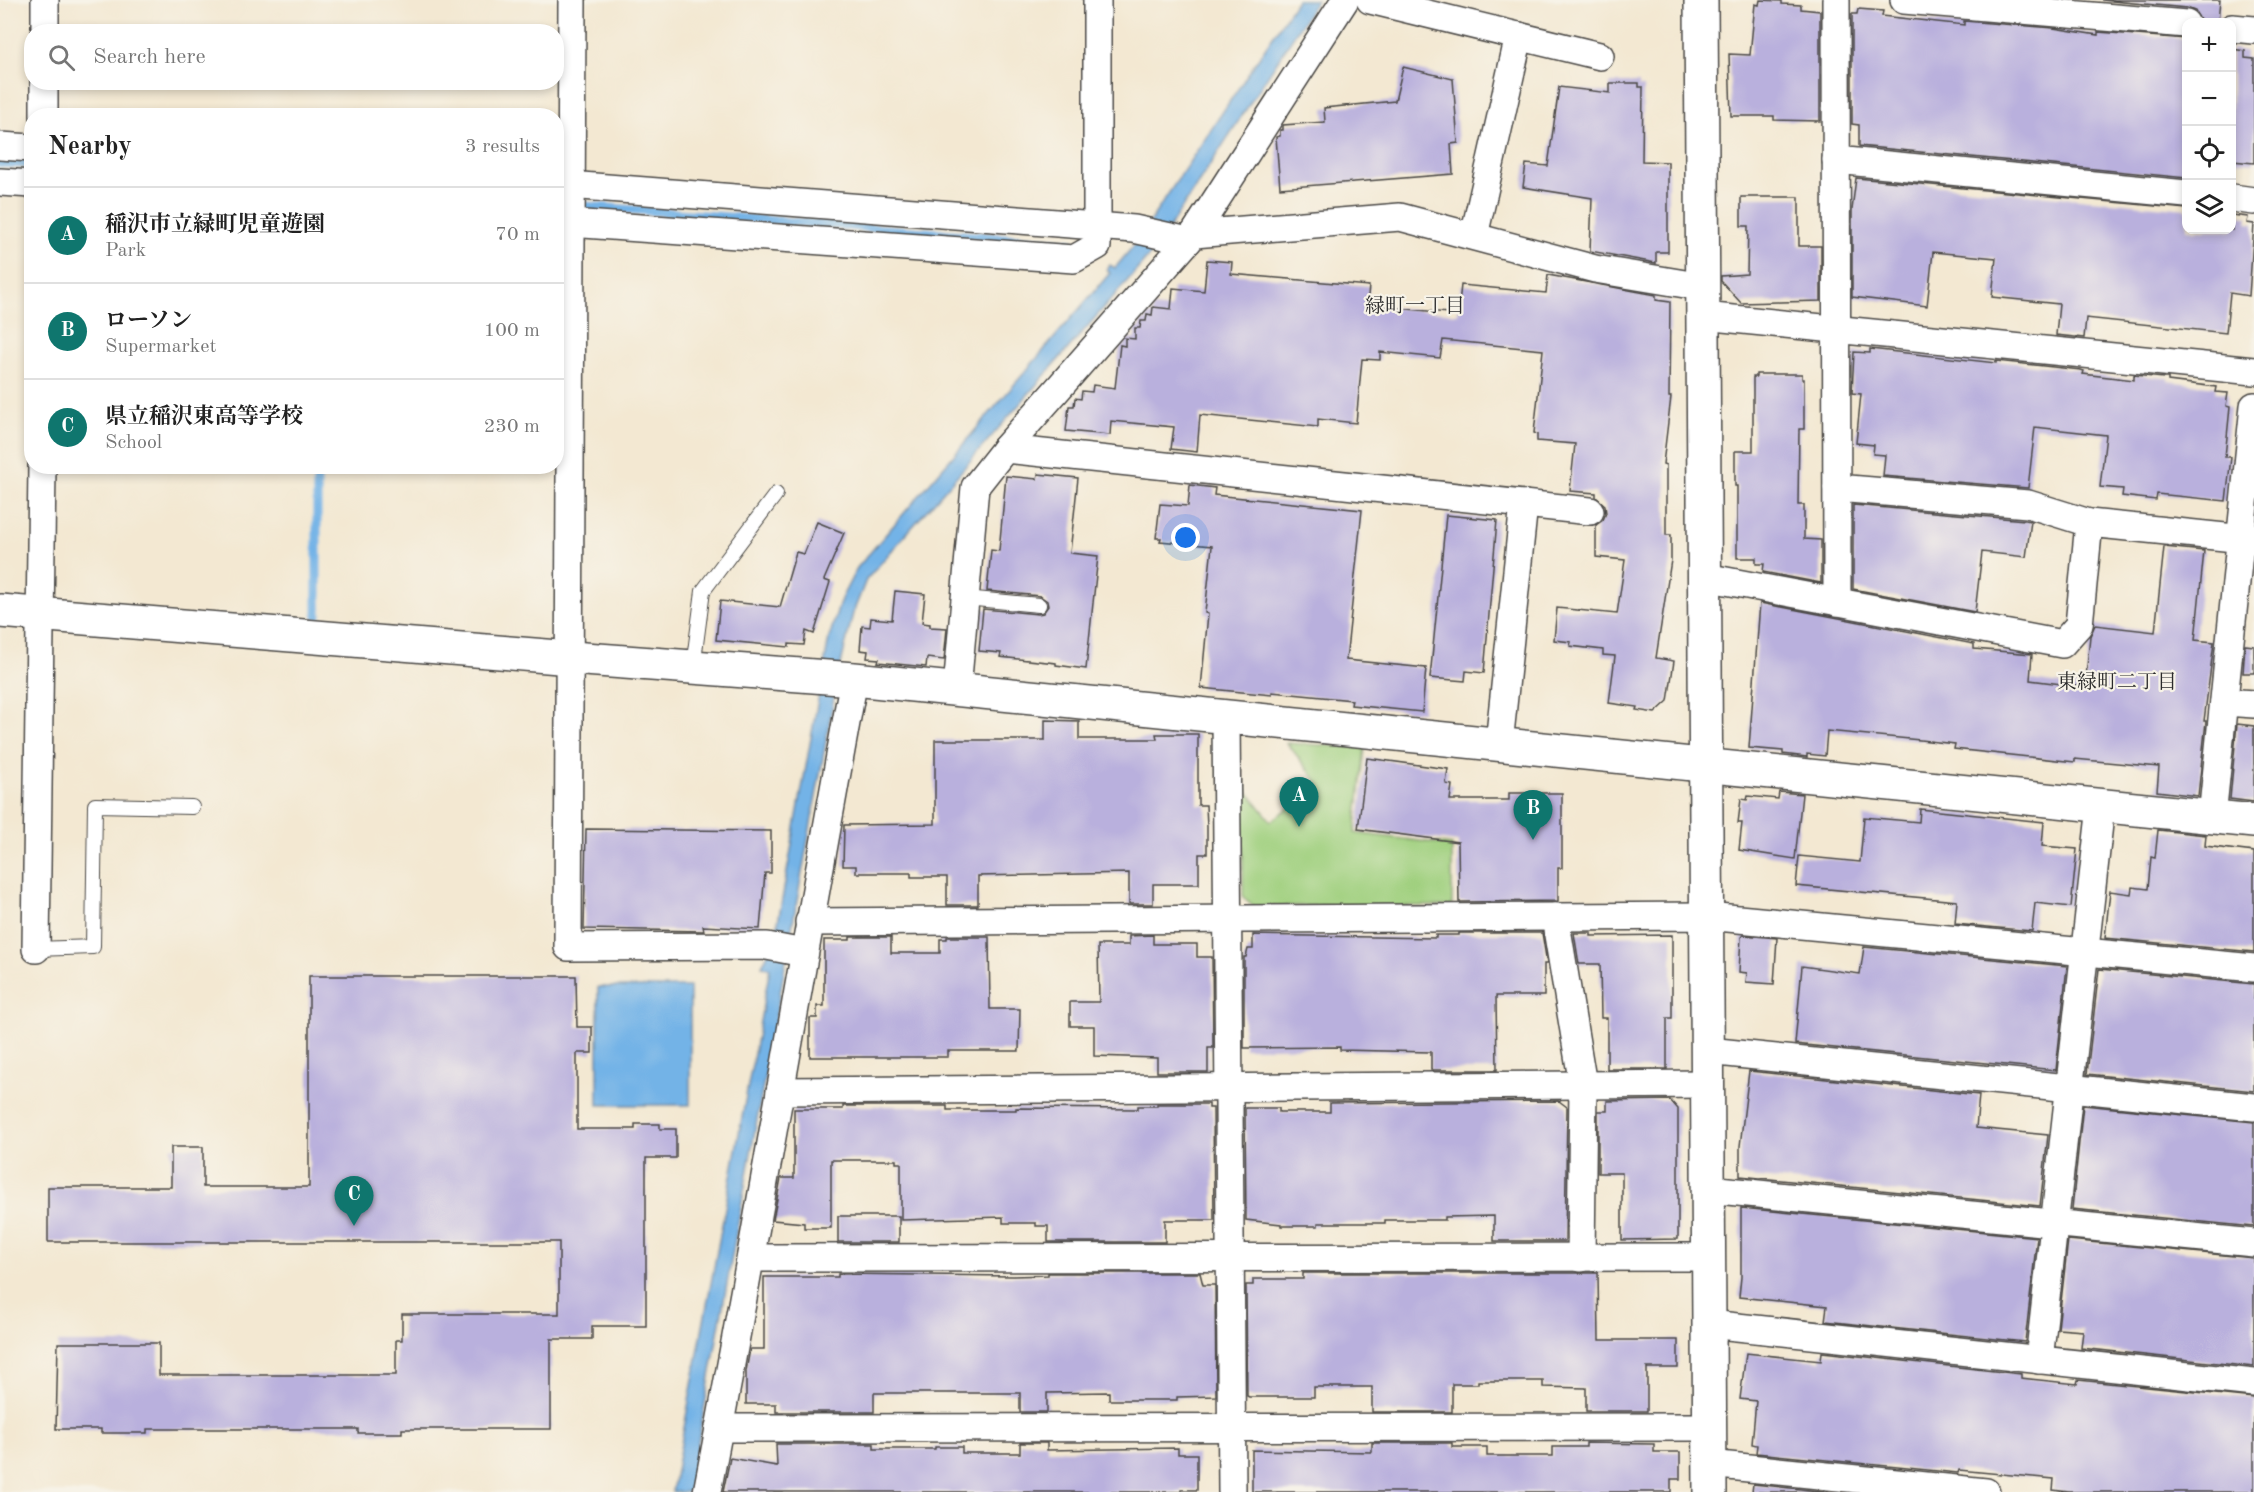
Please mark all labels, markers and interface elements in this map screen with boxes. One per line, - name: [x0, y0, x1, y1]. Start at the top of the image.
- map controls: [2182, 18, 2236, 234]
- button: +: [2182, 18, 2236, 72]
- search box: [24, 24, 564, 90]
- icon: search: [45, 41, 78, 74]
- text: Search here: [93, 46, 206, 68]
- button: −: [2182, 72, 2236, 126]
- button: locate: [2182, 126, 2236, 180]
- text: Nearby: [48, 134, 132, 160]
- text: 3 results: [465, 137, 540, 157]
- button: layers: [2182, 180, 2236, 234]
- text: 稲沢市立緑町児童遊園: [105, 214, 325, 236]
- text: A: [60, 225, 75, 245]
- text: 70 m: [495, 225, 540, 245]
- text: Park: [105, 241, 146, 261]
- district label: 緑町一丁目: [1365, 295, 1465, 317]
- text: ローソン: [105, 310, 192, 332]
- text: B: [60, 321, 75, 341]
- text: 100 m: [484, 321, 540, 341]
- text: Supermarket: [105, 337, 216, 357]
- text: 県立稲沢東高等学校: [105, 406, 303, 428]
- text: C: [61, 417, 74, 437]
- text: 230 m: [484, 417, 540, 437]
- text: School: [105, 433, 162, 453]
- your location: [1171, 523, 1200, 552]
- district label: 東緑町二丁目: [2057, 671, 2177, 693]
- pin: A: [1280, 778, 1318, 827]
- pin: B: [1514, 790, 1552, 840]
- pin: C: [334, 1176, 374, 1226]

